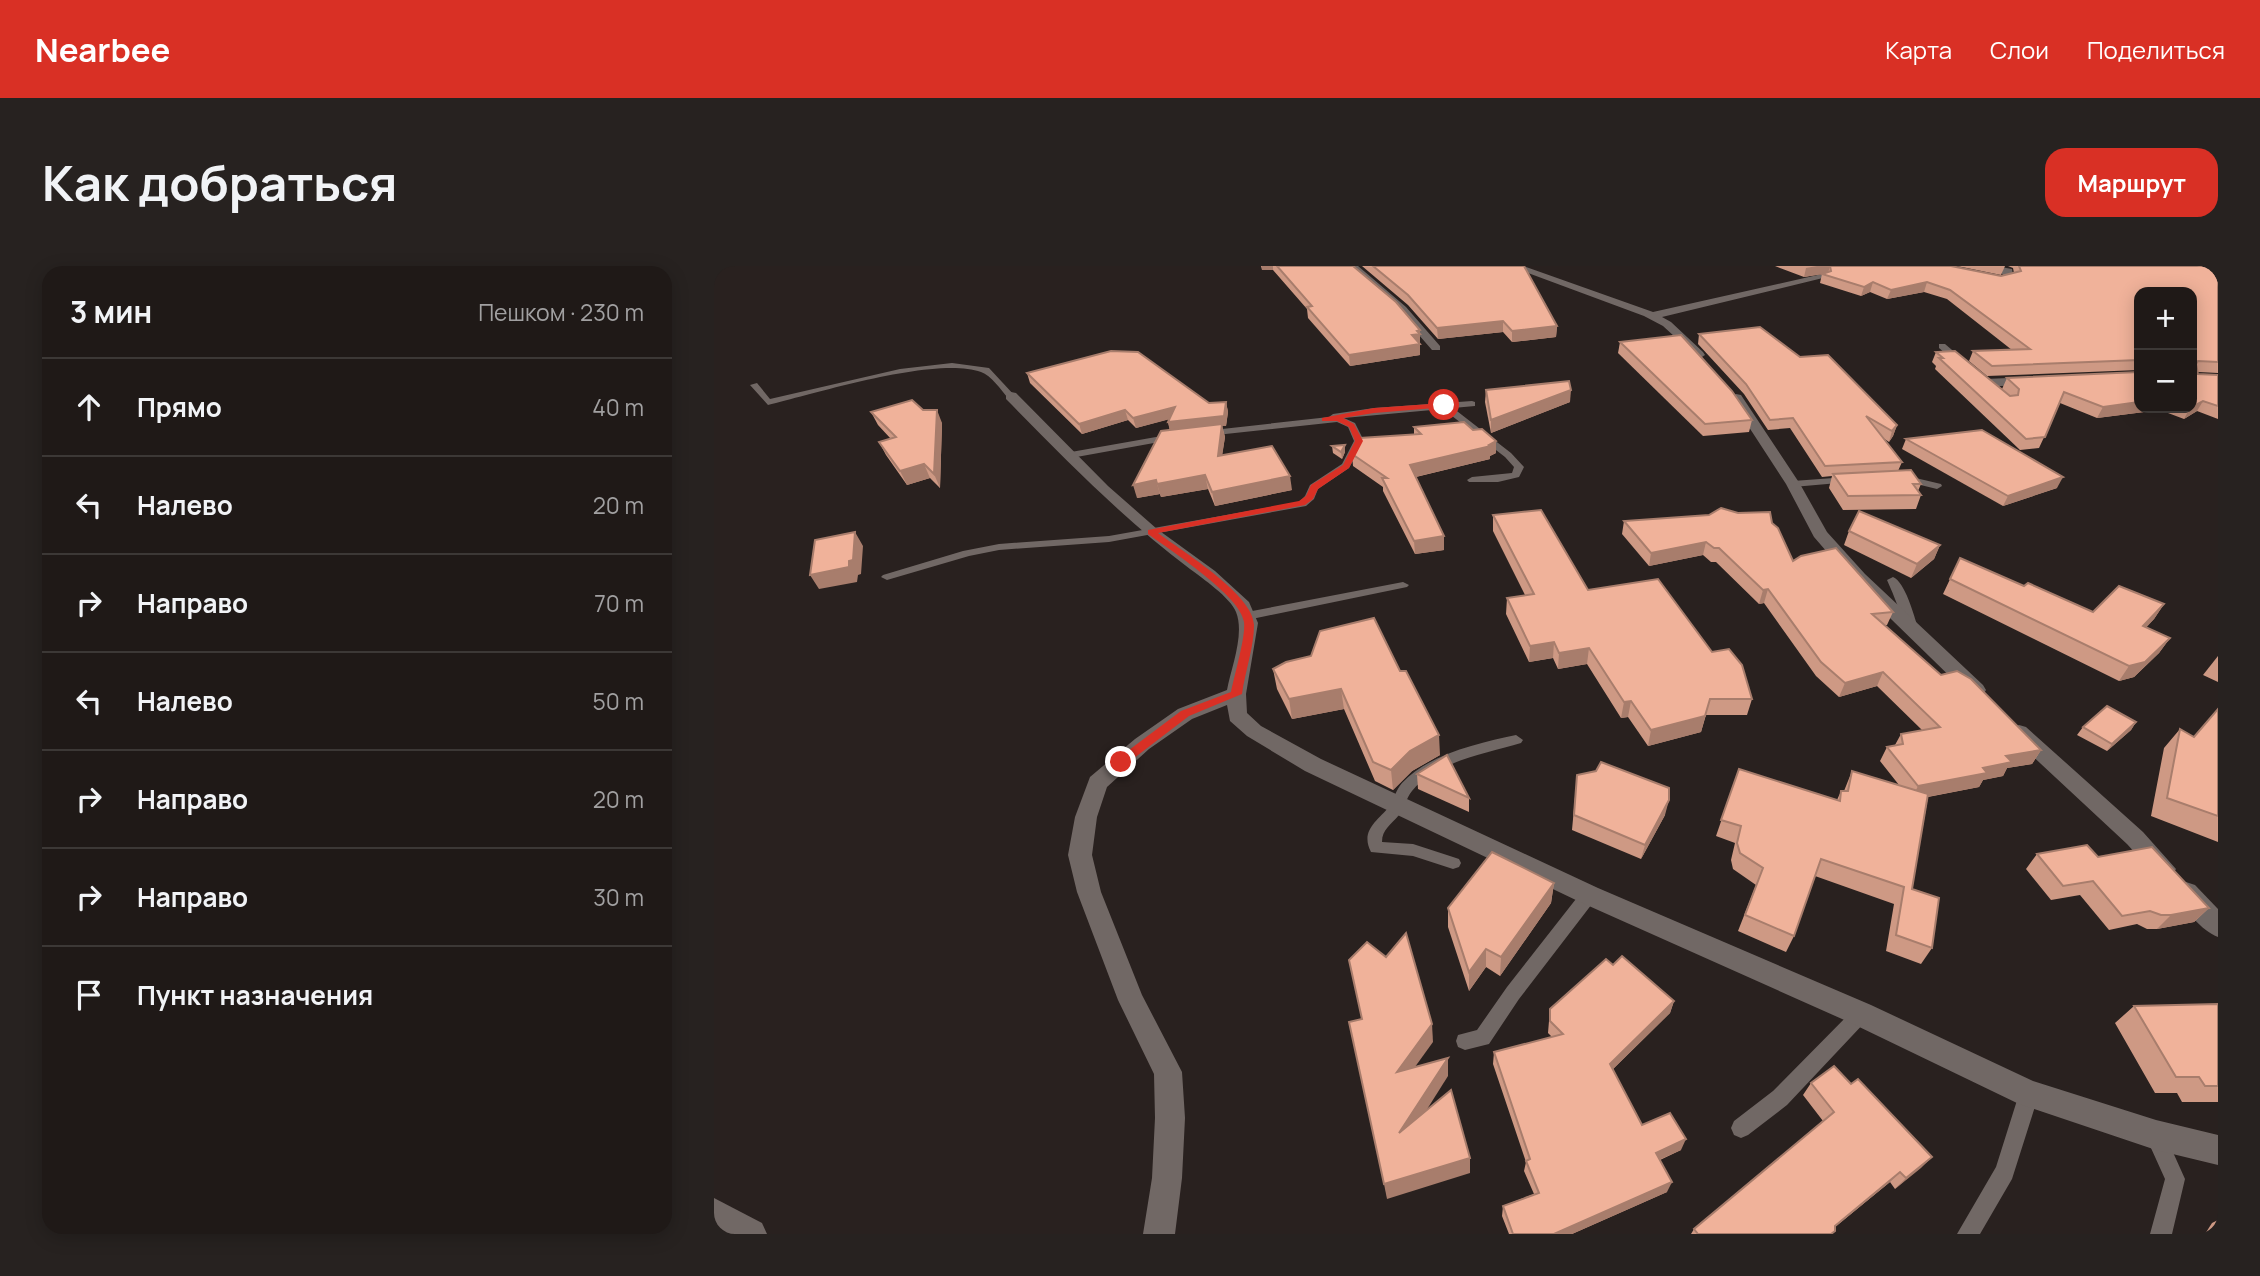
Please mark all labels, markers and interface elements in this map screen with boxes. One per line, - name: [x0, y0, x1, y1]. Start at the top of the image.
- text: Nearbee: [35, 27, 170, 72]
- text: Карта: [1885, 33, 1952, 66]
- text: Слои: [1990, 33, 2049, 66]
- text: Поделиться: [2087, 33, 2225, 66]
- button: Маршрут: [2045, 148, 2218, 217]
- text: Как добраться: [42, 149, 397, 216]
- map controls: [2134, 287, 2197, 413]
- button: +: [2134, 287, 2197, 350]
- text: 3 мин: [70, 291, 152, 332]
- text: Пешком · 230 m: [478, 296, 644, 328]
- button: −: [2134, 350, 2197, 413]
- icon: ahead: [70, 388, 108, 426]
- text: Прямо: [137, 389, 222, 425]
- route start: [1428, 389, 1459, 420]
- text: 40 m: [592, 391, 644, 423]
- icon: left: [70, 486, 108, 524]
- text: Налево: [137, 487, 233, 523]
- text: 20 m: [593, 489, 644, 521]
- icon: right: [70, 584, 108, 622]
- text: Направо: [137, 585, 248, 621]
- text: 70 m: [594, 587, 644, 619]
- icon: left: [70, 682, 108, 720]
- text: Налево: [137, 683, 233, 719]
- text: 50 m: [593, 685, 644, 717]
- route end: [1105, 746, 1136, 777]
- icon: right: [70, 780, 108, 818]
- text: Направо: [137, 781, 248, 817]
- text: 20 m: [593, 783, 644, 815]
- icon: right: [70, 878, 108, 916]
- text: Направо: [137, 879, 248, 915]
- text: 30 m: [593, 881, 644, 913]
- icon: arrive: [70, 976, 108, 1014]
- text: Пункт назначения: [137, 977, 373, 1013]

